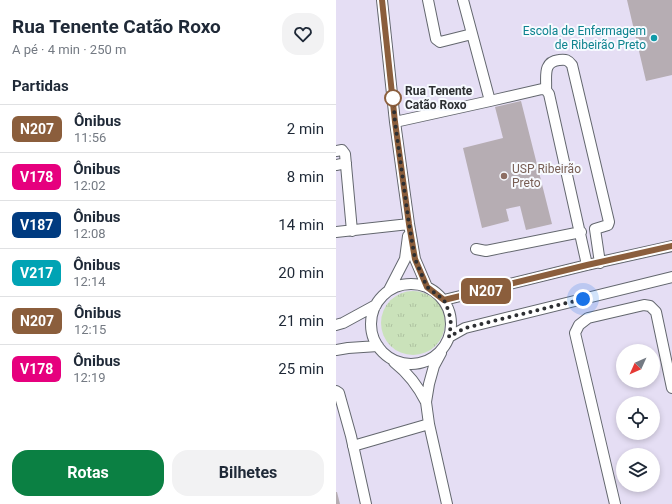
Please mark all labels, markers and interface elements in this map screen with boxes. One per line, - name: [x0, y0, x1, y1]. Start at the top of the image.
- button: heart: [282, 13, 324, 55]
- text: Rua Tenente Catão Roxo: [12, 15, 221, 38]
- place label: Escola de Enfermagem de Ribeirão Preto: [523, 24, 646, 52]
- marker: Escola de Enfermagem de Ribeirão Preto: [649, 33, 659, 43]
- text: A pé · 4 min · 250 m: [12, 42, 126, 57]
- text: Partidas: [12, 77, 69, 95]
- place label: Rua Tenente Catão Roxo: [405, 84, 473, 112]
- marker: Rua Tenente Catão Roxo: [384, 89, 402, 107]
- text: Ônibus: [74, 112, 121, 130]
- text: 2 min: [287, 120, 324, 138]
- text: N207: [20, 121, 54, 137]
- text: 11:56: [74, 130, 106, 145]
- text: Ônibus: [73, 160, 121, 178]
- place label: USP Ribeirão Preto: [512, 162, 581, 190]
- text: 8 min: [287, 168, 324, 186]
- text: V178: [20, 169, 53, 185]
- marker: USP Ribeirão Preto: [499, 171, 509, 181]
- text: 12:02: [73, 178, 106, 193]
- text: Ônibus: [73, 208, 121, 226]
- text: 14 min: [278, 216, 324, 234]
- text: V187: [20, 217, 53, 233]
- text: 12:08: [73, 226, 106, 241]
- text: Ônibus: [73, 256, 121, 274]
- text: 20 min: [278, 264, 324, 282]
- text: V217: [20, 265, 53, 281]
- text: 12:14: [73, 274, 106, 289]
- line badge: N207: [458, 278, 514, 304]
- text: N207: [469, 283, 503, 299]
- your location: [573, 289, 593, 309]
- text: Ônibus: [74, 304, 121, 322]
- text: 21 min: [278, 312, 324, 330]
- text: N207: [20, 313, 54, 329]
- text: 12:15: [74, 322, 106, 337]
- north arrow: [616, 344, 660, 388]
- map controls: [616, 344, 660, 492]
- text: Ônibus: [73, 352, 121, 370]
- text: 25 min: [278, 360, 324, 378]
- text: V178: [20, 361, 53, 377]
- text: 12:19: [73, 370, 106, 385]
- button: locate: [616, 396, 660, 440]
- button: layers: [616, 448, 660, 492]
- button: Rotas: [12, 450, 164, 496]
- button: Bilhetes: [172, 450, 324, 496]

